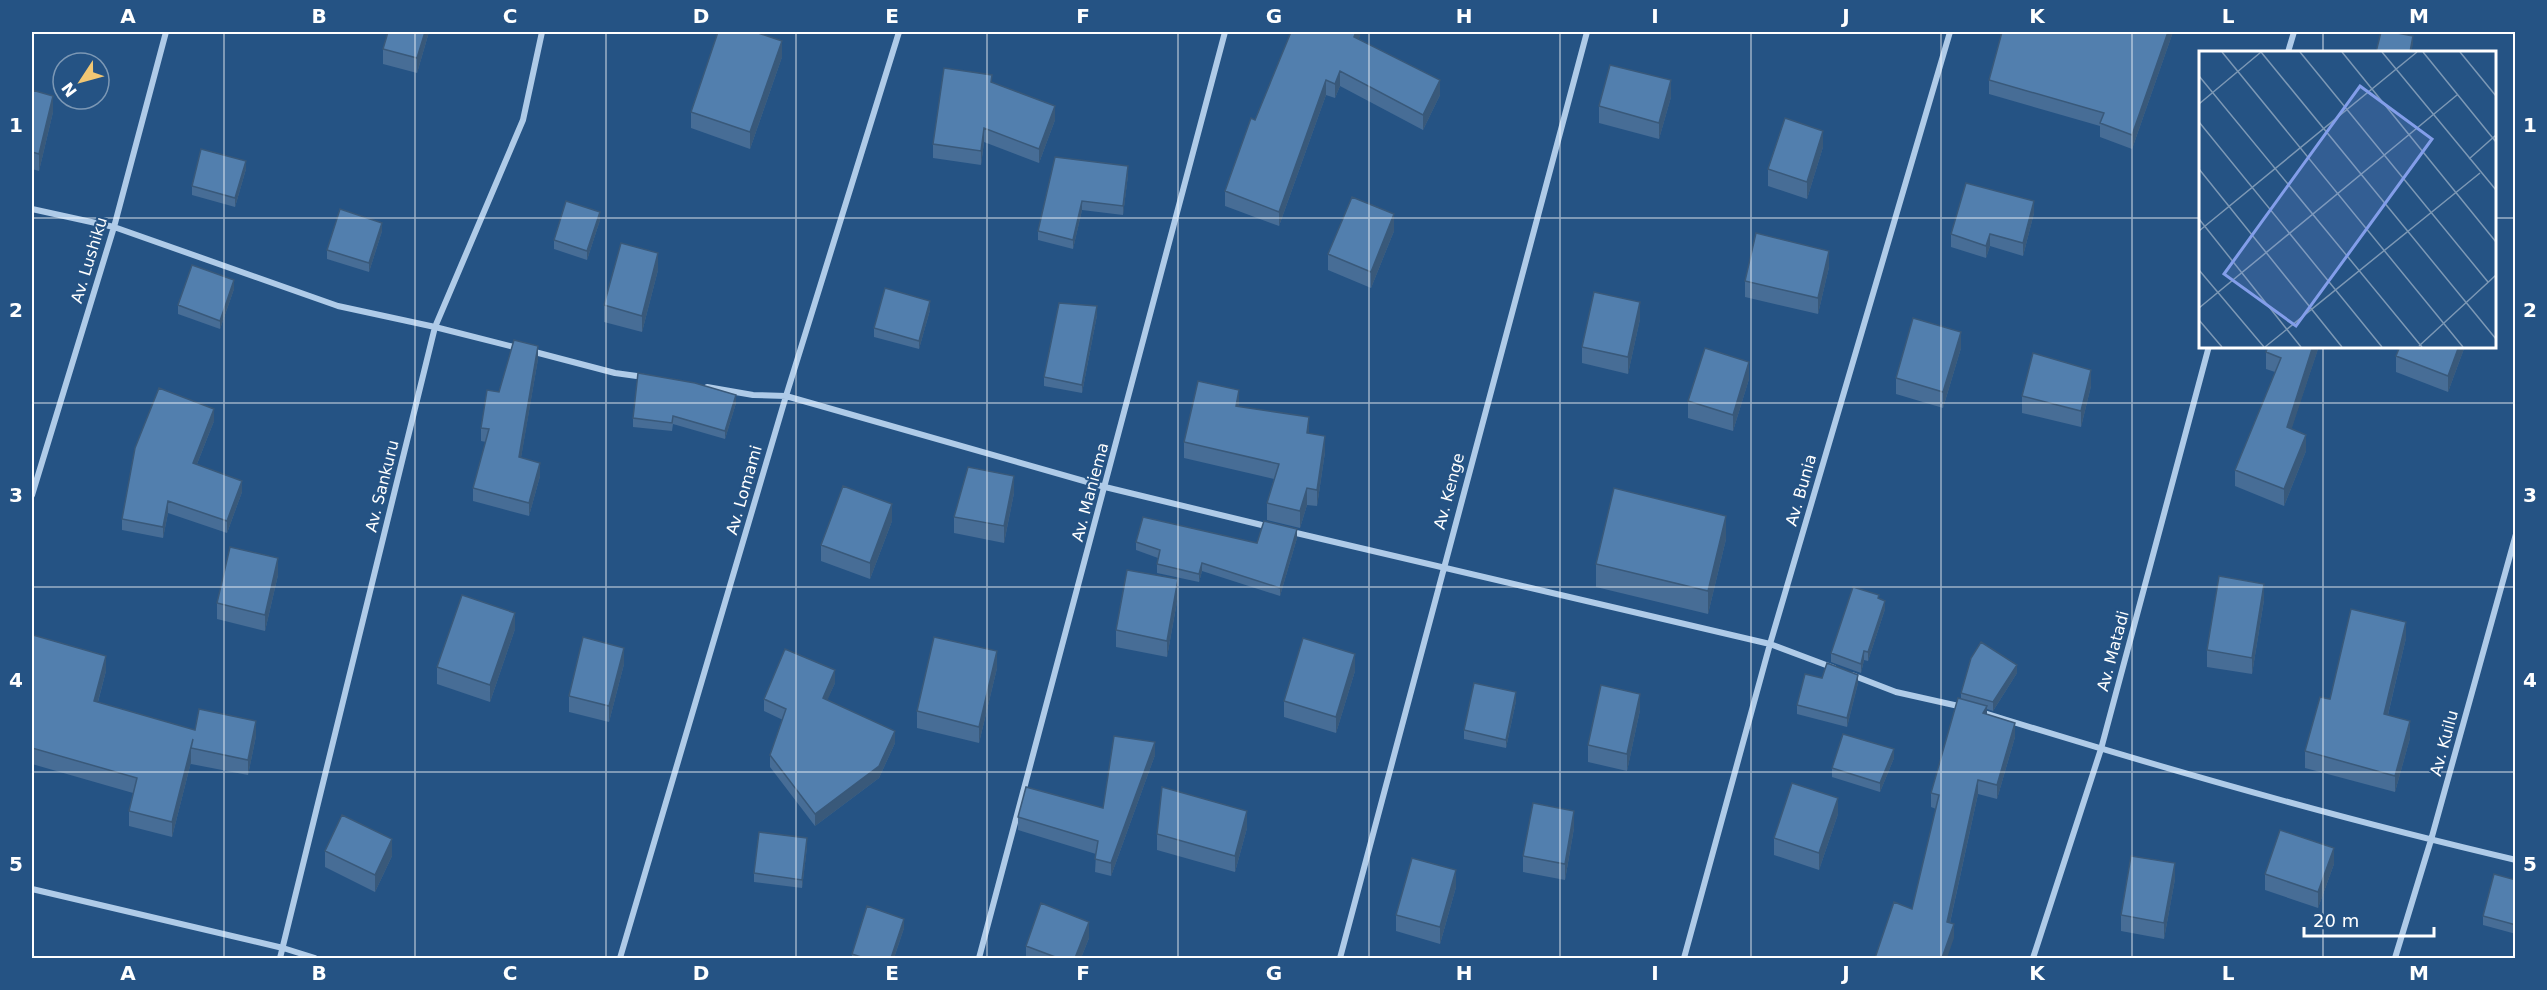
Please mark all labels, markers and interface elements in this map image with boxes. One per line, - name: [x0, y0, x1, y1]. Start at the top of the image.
- text: A: [120, 4, 136, 28]
- text: B: [311, 4, 327, 28]
- text: C: [503, 4, 517, 28]
- text: D: [693, 4, 709, 28]
- text: E: [885, 4, 899, 28]
- text: F: [1076, 4, 1090, 28]
- text: G: [1266, 4, 1282, 28]
- text: H: [1456, 4, 1472, 28]
- text: I: [1651, 4, 1659, 28]
- text: J: [1840, 4, 1850, 28]
- text: K: [2029, 4, 2046, 28]
- text: L: [2222, 4, 2235, 28]
- text: M: [2409, 4, 2429, 28]
- north arrow: [51, 51, 111, 111]
- inset map: [2199, 51, 2496, 348]
- text: N: [58, 79, 81, 101]
- text: 1: [9, 113, 23, 137]
- text: 1: [2523, 113, 2537, 137]
- street label: Av. Lushiku: [67, 215, 111, 305]
- text: 2: [9, 298, 23, 322]
- text: 2: [2523, 298, 2537, 322]
- street label: Av. Sankuru: [361, 438, 403, 534]
- street label: Av. Maniema: [1068, 440, 1112, 544]
- street label: Av. Lomami: [722, 443, 766, 537]
- street label: Av. Kenge: [1430, 451, 1468, 531]
- street label: Av. Bunia: [1782, 452, 1820, 528]
- text: 3: [9, 483, 23, 507]
- text: 3: [2523, 483, 2537, 507]
- street label: Av. Matadi: [2093, 609, 2133, 693]
- text: 4: [9, 668, 23, 692]
- text: 4: [2523, 668, 2537, 692]
- street label: Av. Kuilu: [2426, 708, 2462, 778]
- text: 5: [9, 852, 23, 876]
- text: 5: [2523, 852, 2537, 876]
- scale bar: [2304, 900, 2434, 938]
- text: 20 m: [2313, 910, 2359, 931]
- text: A: [120, 961, 136, 985]
- text: B: [311, 961, 327, 985]
- text: C: [503, 961, 517, 985]
- text: D: [693, 961, 709, 985]
- text: E: [885, 961, 899, 985]
- text: F: [1076, 961, 1090, 985]
- text: G: [1266, 961, 1282, 985]
- text: H: [1456, 961, 1472, 985]
- text: I: [1651, 961, 1659, 985]
- text: J: [1840, 961, 1850, 985]
- text: K: [2029, 961, 2046, 985]
- text: L: [2222, 961, 2235, 985]
- text: M: [2409, 961, 2429, 985]

